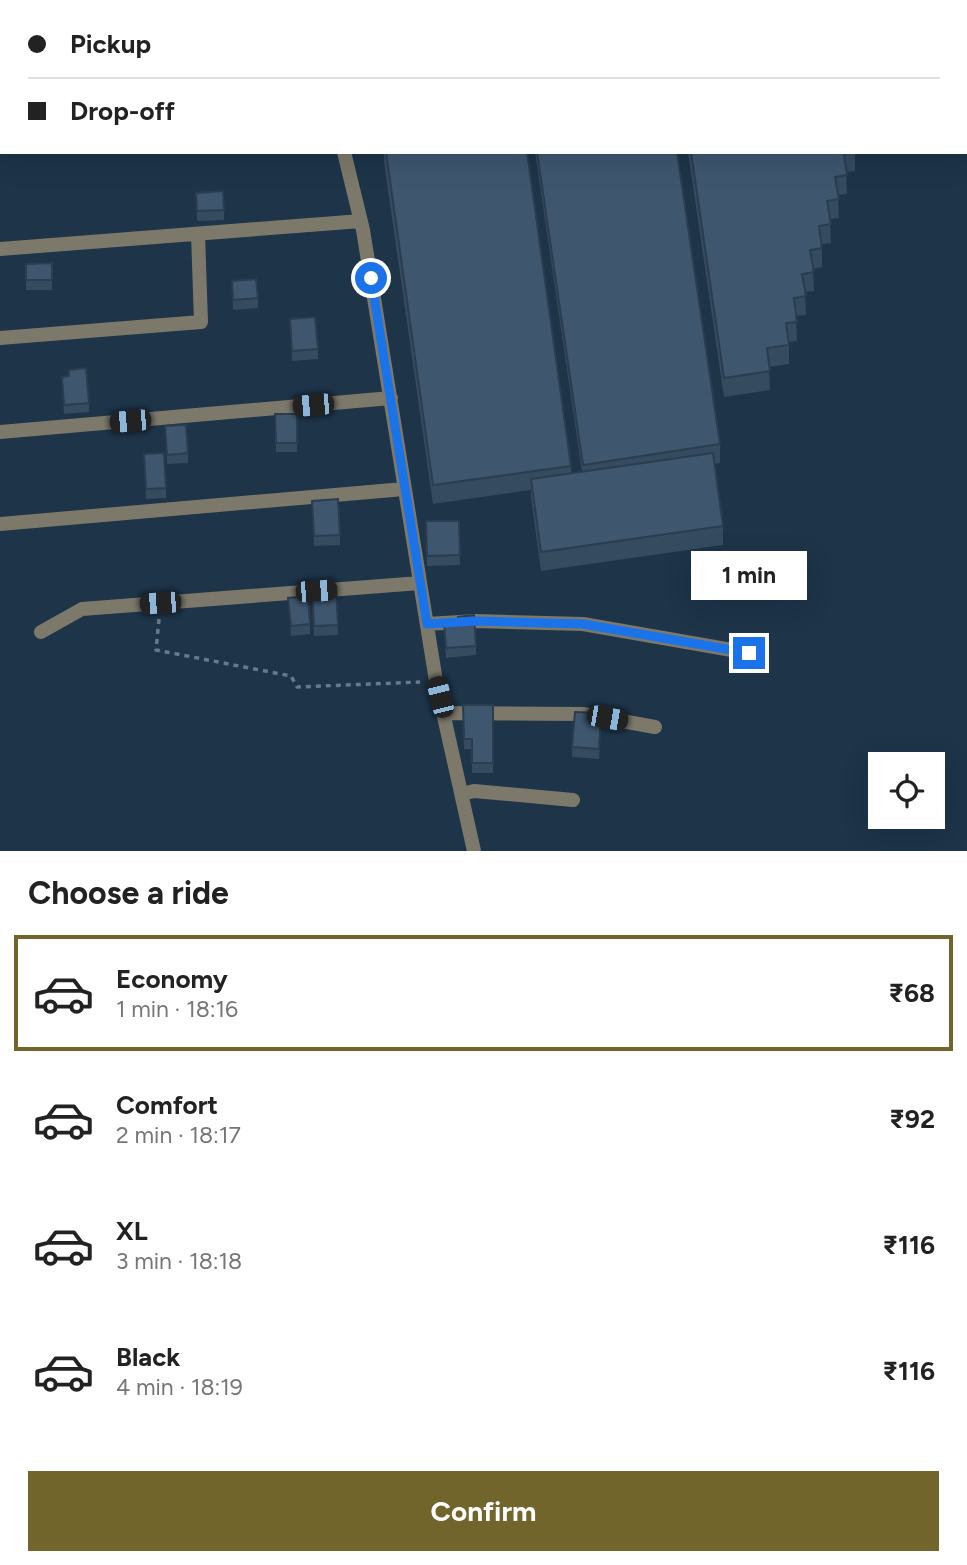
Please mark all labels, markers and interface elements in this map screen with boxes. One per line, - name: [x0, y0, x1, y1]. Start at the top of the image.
- text: Pickup: [70, 28, 151, 60]
- text: Drop-off: [70, 95, 175, 127]
- route start: [355, 262, 387, 294]
- car: [292, 393, 335, 417]
- car: [109, 409, 152, 433]
- callout: 1 min: [691, 552, 807, 600]
- text: 1 min: [722, 561, 776, 589]
- car: [295, 579, 338, 603]
- car: [139, 591, 182, 615]
- route end: [733, 637, 765, 669]
- car: [425, 674, 456, 720]
- car: [585, 704, 630, 732]
- map controls: [868, 752, 945, 829]
- button: locate: [868, 752, 945, 829]
- text: Choose a ride: [28, 874, 229, 912]
- icon: car: [32, 962, 95, 1025]
- text: Economy: [116, 963, 228, 995]
- text: ₹68: [888, 977, 935, 1009]
- text: 1 min · 18:16: [116, 995, 238, 1023]
- icon: car: [32, 1088, 95, 1151]
- text: Comfort: [116, 1089, 218, 1121]
- text: ₹92: [889, 1103, 935, 1135]
- text: 2 min · 18:17: [116, 1121, 241, 1149]
- icon: car: [32, 1214, 95, 1277]
- text: XL: [116, 1215, 148, 1247]
- text: ₹116: [882, 1229, 935, 1261]
- text: 3 min · 18:18: [116, 1247, 242, 1275]
- icon: car: [32, 1340, 95, 1403]
- text: Black: [116, 1341, 180, 1373]
- text: ₹116: [882, 1355, 935, 1387]
- text: 4 min · 18:19: [116, 1373, 243, 1401]
- button: Confirm: [28, 1471, 939, 1551]

